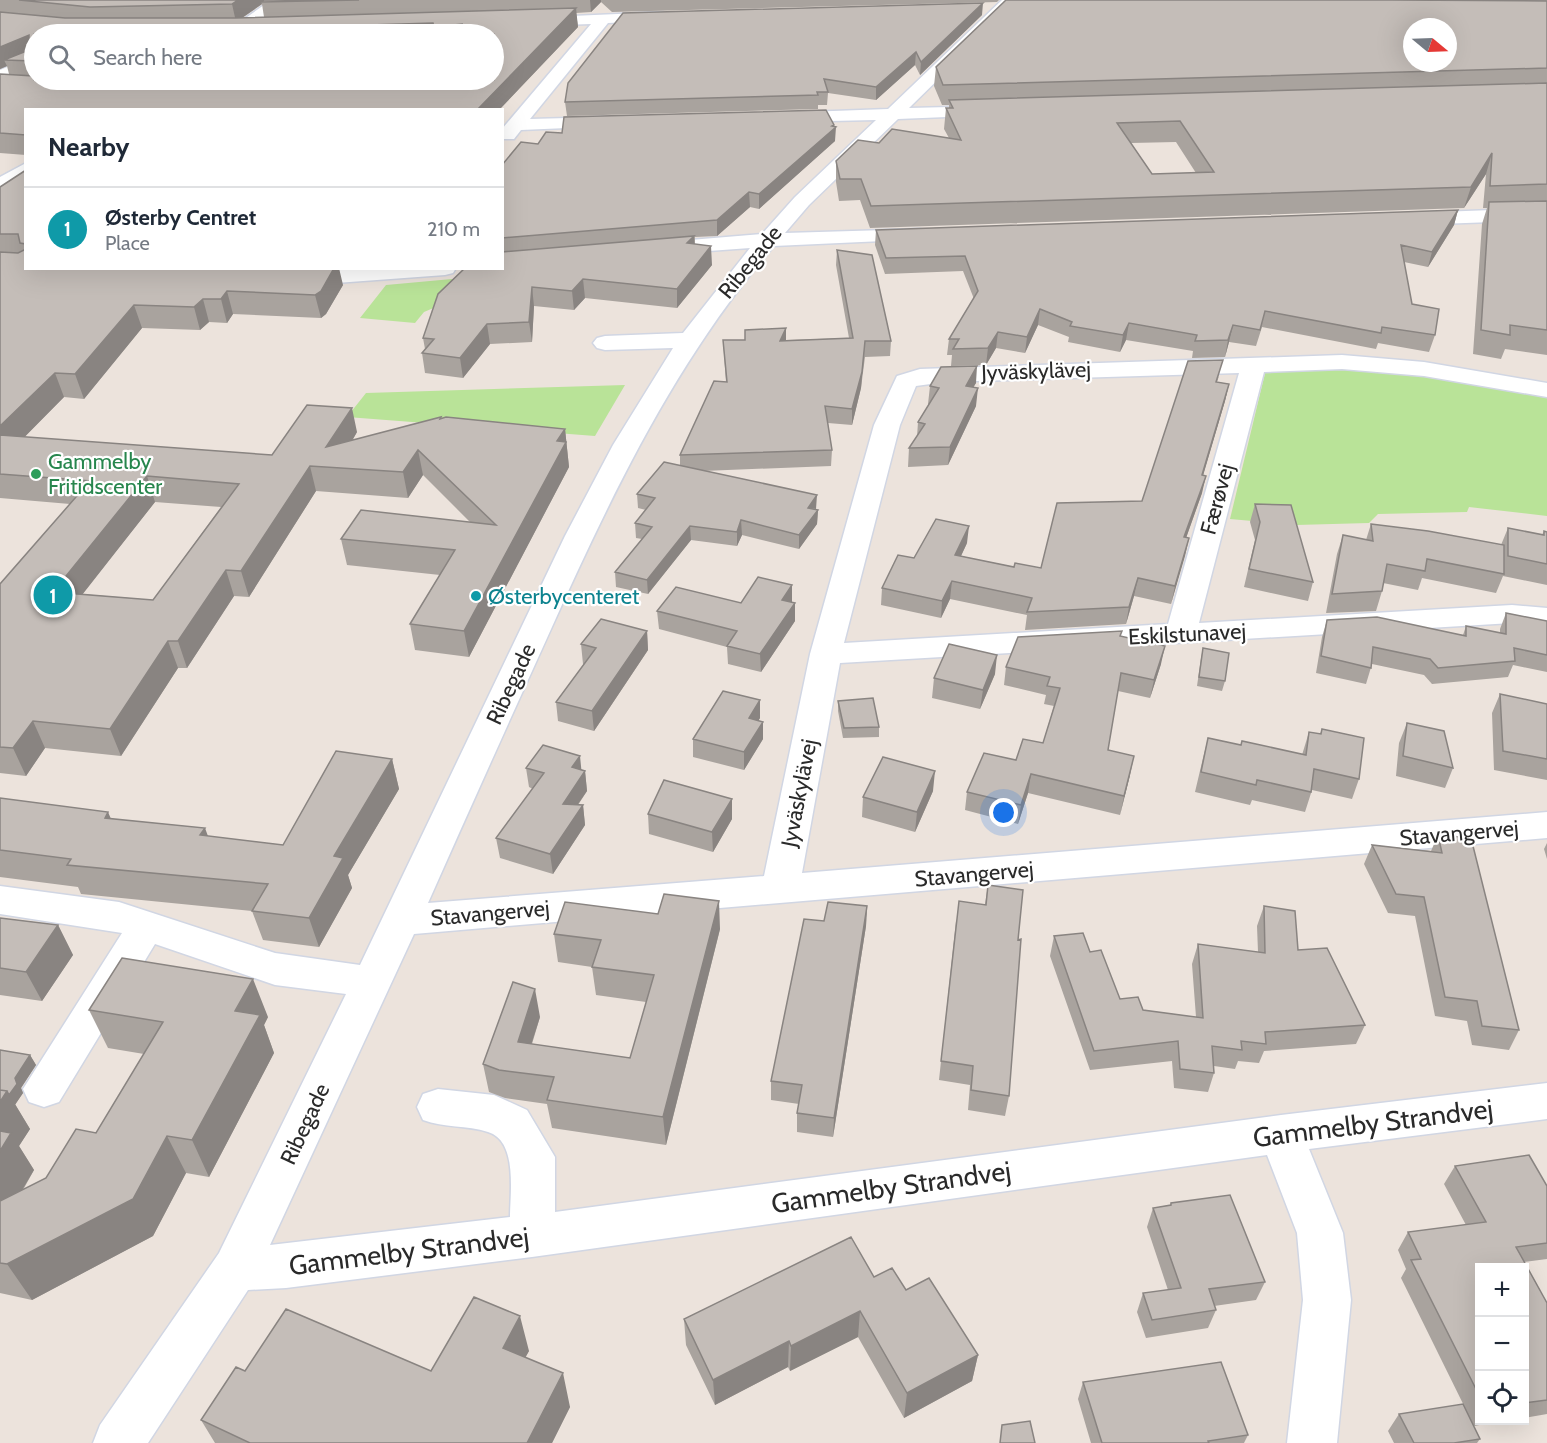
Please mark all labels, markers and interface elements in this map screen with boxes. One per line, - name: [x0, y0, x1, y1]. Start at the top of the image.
- north arrow: [1403, 18, 1457, 72]
- search box: [24, 24, 504, 90]
- icon: search: [45, 41, 78, 74]
- text: Search here: [93, 44, 202, 71]
- text: Nearby: [48, 131, 129, 163]
- text: Østerby Centret: [105, 204, 256, 231]
- text: 1: [64, 217, 71, 241]
- text: 210 m: [427, 217, 480, 241]
- street label: Ribegade: [712, 220, 788, 304]
- text: Place: [105, 231, 150, 255]
- street label: Jyväskylävej: [980, 356, 1091, 386]
- place label: Gammelby Fritidscenter: [48, 448, 162, 500]
- street label: Færøvej: [1195, 460, 1239, 538]
- marker: Gammelby Fritidscenter: [29, 467, 43, 481]
- pin: 1: [34, 572, 72, 618]
- place label: Østerbycenteret: [488, 583, 640, 610]
- marker: Østerbycenteret: [469, 589, 483, 603]
- street label: Eskilstunavej: [1127, 617, 1247, 651]
- street label: Ribegade: [481, 639, 541, 729]
- street label: Jyväskylävej: [775, 737, 823, 850]
- your location: [989, 798, 1018, 827]
- street label: Stavangervej: [1398, 814, 1520, 852]
- street label: Stavangervej: [913, 855, 1035, 893]
- street label: Stavangervej: [429, 894, 551, 932]
- street label: Ribegade: [275, 1079, 335, 1169]
- street label: Gammelby Strandvej: [1251, 1092, 1495, 1154]
- street label: Gammelby Strandvej: [769, 1154, 1013, 1220]
- street label: Gammelby Strandvej: [287, 1220, 531, 1282]
- map controls: [1475, 1263, 1529, 1425]
- button: +: [1475, 1263, 1529, 1317]
- button: −: [1475, 1317, 1529, 1371]
- button: locate: [1475, 1371, 1529, 1425]

